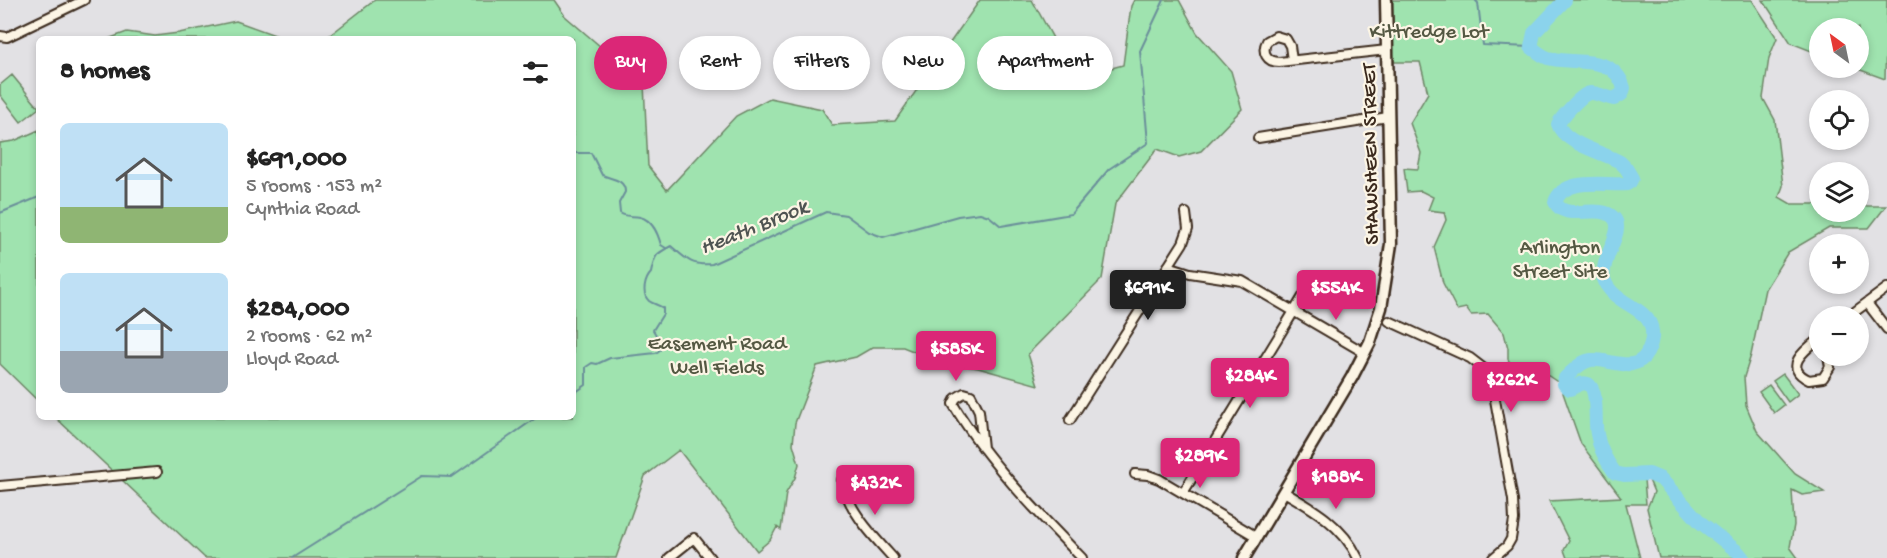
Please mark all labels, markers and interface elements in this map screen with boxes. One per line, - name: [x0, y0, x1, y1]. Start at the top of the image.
- north arrow: [1809, 18, 1869, 78]
- map controls: [1809, 18, 1869, 366]
- park label: Kittredge Lot: [1370, 21, 1491, 46]
- chip: Buy: [594, 36, 667, 90]
- chip: Rent: [679, 36, 761, 90]
- chip: Filters: [773, 36, 870, 90]
- chip: New: [882, 36, 965, 90]
- chip: Apartment: [977, 36, 1113, 90]
- icon: filters: [519, 56, 552, 89]
- text: 8 homes: [60, 57, 149, 88]
- street label: SHAWSHEEN STREET: [1358, 62, 1387, 245]
- button: locate: [1809, 90, 1869, 150]
- text: $691,000: [246, 145, 347, 176]
- icon: home: [108, 147, 180, 219]
- button: layers: [1809, 162, 1869, 222]
- text: 5 rooms · 153 m²: [246, 176, 382, 199]
- water label: Heath Brook: [697, 195, 814, 262]
- text: Cynthia Road: [246, 199, 359, 222]
- button: +: [1809, 234, 1869, 294]
- park label: Arlington Street Site: [1513, 237, 1608, 286]
- pin: $691K: [1106, 270, 1190, 321]
- pin: $554K: [1294, 270, 1378, 321]
- text: $691K: [1124, 278, 1172, 301]
- text: $554K: [1311, 278, 1361, 301]
- text: $284,000: [246, 295, 349, 326]
- icon: home: [108, 297, 180, 369]
- button: −: [1809, 306, 1869, 366]
- text: 2 rooms · 62 m²: [246, 326, 373, 349]
- pin: $585K: [914, 331, 998, 382]
- park label: Easement Road Well Fields: [648, 333, 788, 382]
- text: $585K: [930, 339, 982, 362]
- text: Lloyd Road: [246, 349, 338, 372]
- pin: $284K: [1208, 358, 1292, 409]
- pin: $262K: [1469, 362, 1553, 413]
- text: $284K: [1225, 366, 1275, 389]
- text: $262K: [1486, 370, 1536, 393]
- pin: $289K: [1158, 438, 1242, 489]
- text: $289K: [1175, 446, 1225, 469]
- pin: $188K: [1294, 459, 1378, 510]
- pin: $432K: [833, 465, 917, 516]
- text: $188K: [1311, 467, 1361, 490]
- text: $432K: [850, 473, 900, 496]

